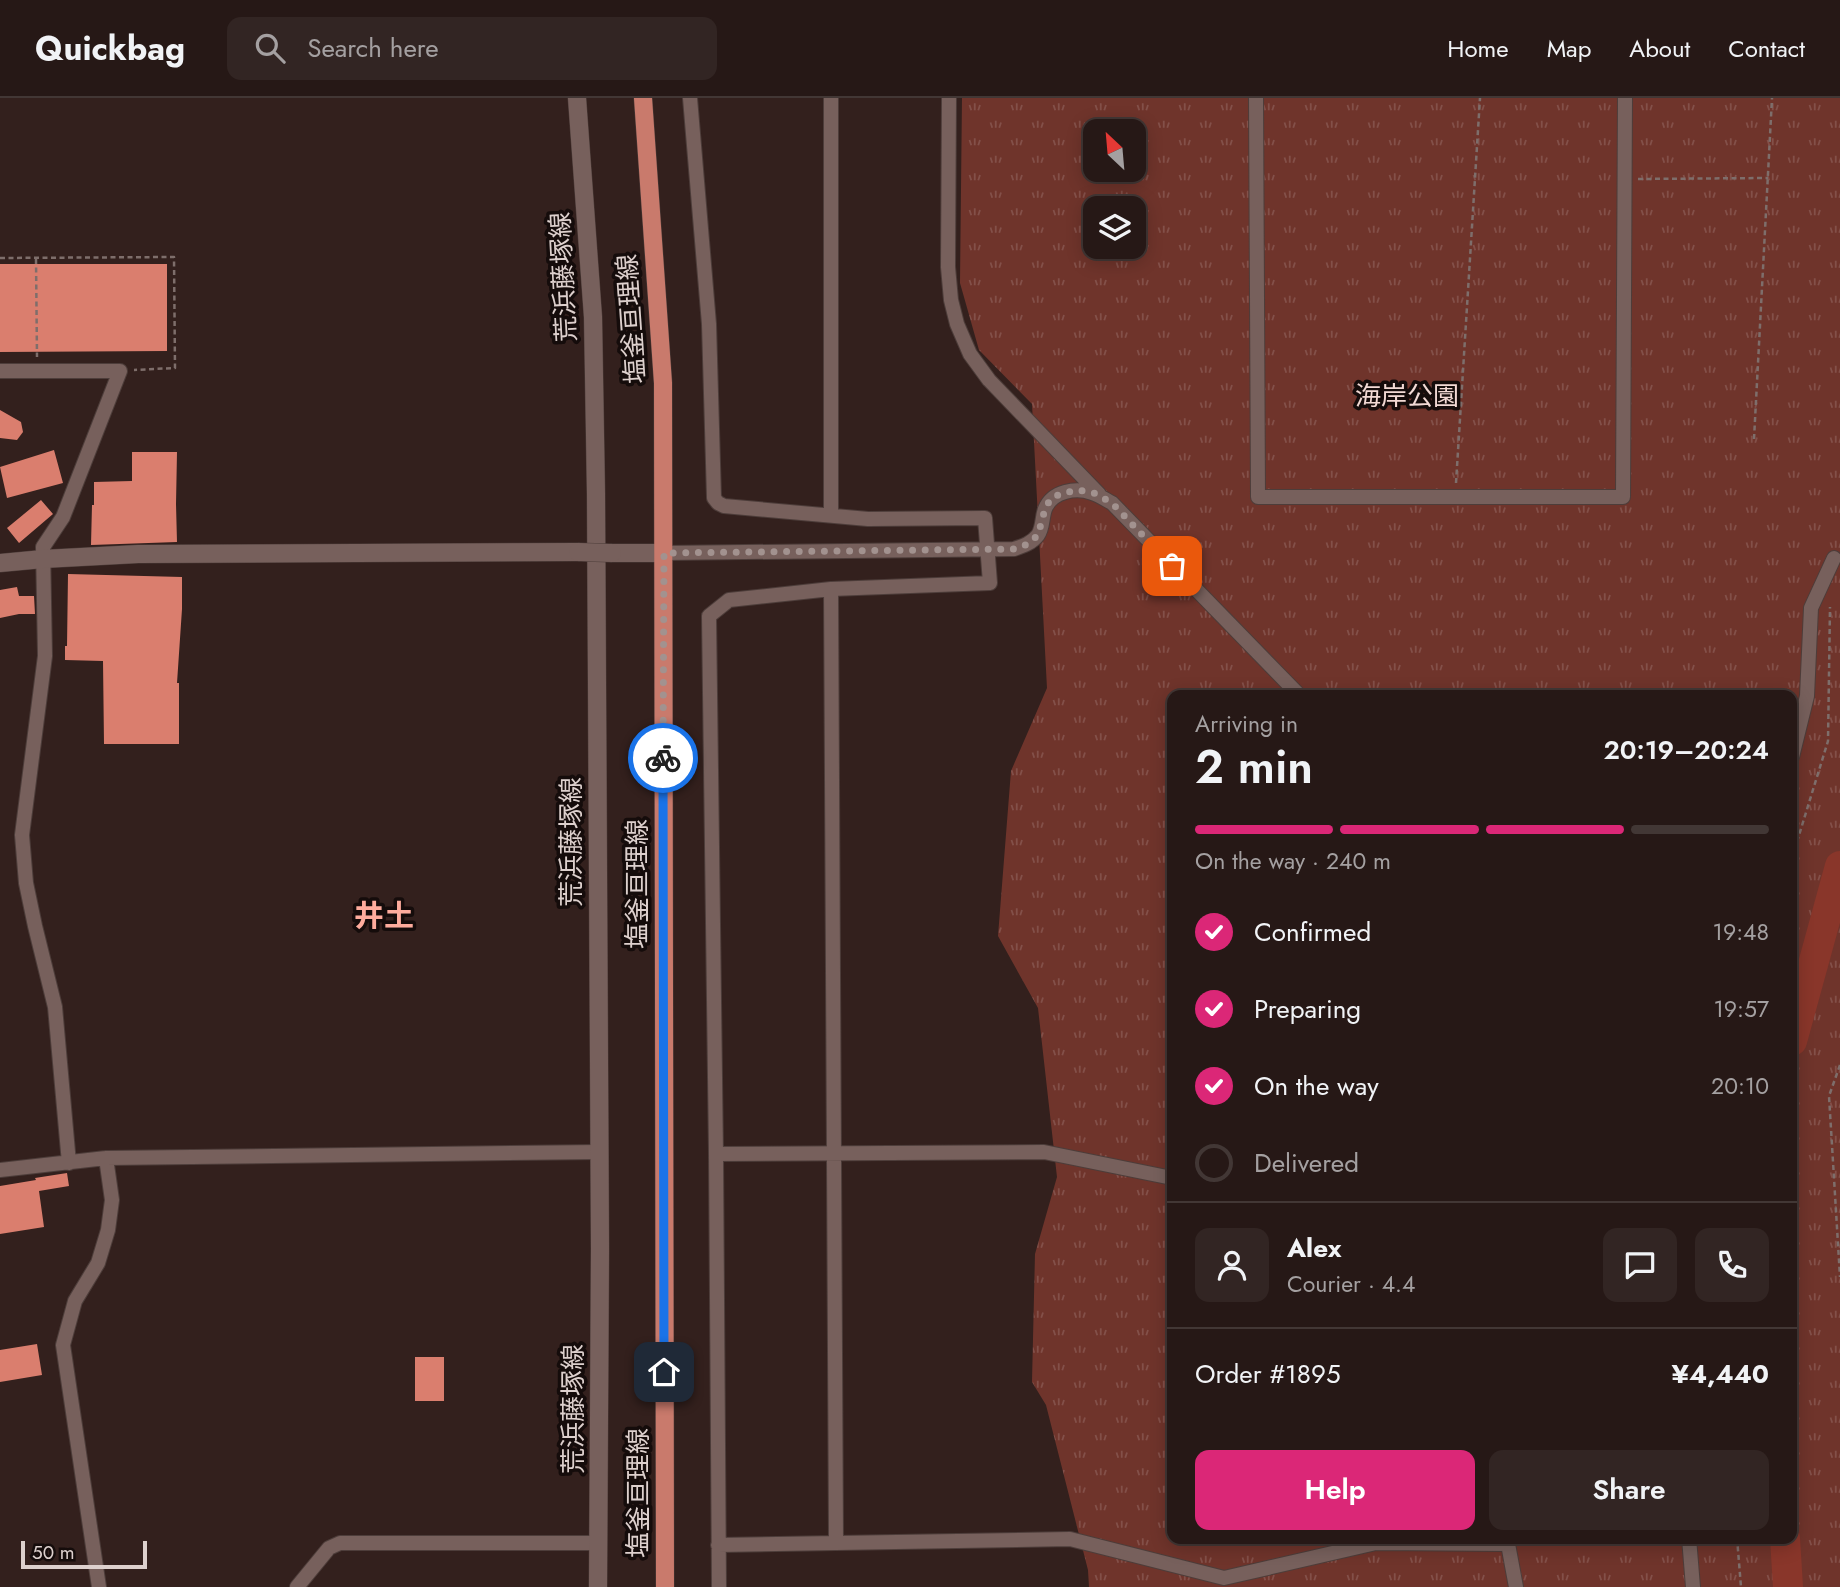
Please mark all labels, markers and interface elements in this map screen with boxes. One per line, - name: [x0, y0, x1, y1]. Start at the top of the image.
- search box: [227, 17, 717, 80]
- text: Quickbag: [35, 25, 185, 72]
- icon: search: [251, 29, 289, 67]
- text: Search here: [307, 29, 439, 67]
- text: Home: [1447, 31, 1509, 66]
- text: Map: [1547, 31, 1591, 66]
- text: About: [1629, 31, 1690, 66]
- text: Contact: [1728, 31, 1805, 66]
- north arrow: [1083, 119, 1146, 182]
- map controls: [1083, 119, 1146, 259]
- button: layers: [1083, 196, 1146, 259]
- street label: 荒浜藤塚線: [541, 211, 585, 343]
- street label: 塩釜亘理線: [608, 253, 654, 385]
- park label: 海岸公園: [1355, 377, 1459, 415]
- pin: [1142, 536, 1202, 596]
- icon: bag: [1153, 547, 1191, 585]
- text: Arriving in: [1195, 707, 1298, 741]
- courier: [628, 723, 698, 793]
- text: 20:19–20:24: [1603, 731, 1769, 769]
- text: 2 min: [1195, 734, 1313, 800]
- icon: bike: [644, 739, 682, 777]
- street label: 荒浜藤塚線: [552, 777, 590, 907]
- street label: 塩釜亘理線: [618, 819, 656, 949]
- text: On the way · 240 m: [1195, 844, 1391, 878]
- district label: 井土: [354, 894, 414, 937]
- icon: check: [1195, 913, 1233, 951]
- text: Confirmed: [1254, 913, 1371, 951]
- text: 19:48: [1713, 915, 1769, 949]
- icon: check: [1195, 990, 1233, 1028]
- text: Preparing: [1254, 990, 1361, 1028]
- text: 19:57: [1713, 992, 1769, 1026]
- icon: check: [1195, 1067, 1233, 1105]
- text: On the way: [1254, 1067, 1379, 1105]
- text: 20:10: [1711, 1069, 1769, 1103]
- text: Delivered: [1254, 1144, 1359, 1182]
- button: person: [1195, 1228, 1269, 1302]
- button: chat: [1603, 1228, 1677, 1302]
- button: phone: [1695, 1228, 1769, 1302]
- text: Alex: [1287, 1229, 1341, 1267]
- text: Courier · 4.4: [1287, 1267, 1415, 1301]
- pin: [634, 1342, 694, 1402]
- street label: 荒浜藤塚線: [554, 1344, 592, 1474]
- icon: home: [645, 1353, 683, 1391]
- text: Order #1895: [1195, 1355, 1341, 1393]
- text: ¥4,440: [1672, 1355, 1769, 1393]
- street label: 塩釜亘理線: [619, 1428, 657, 1558]
- button: Help: [1195, 1450, 1475, 1530]
- button: Share: [1489, 1450, 1769, 1530]
- scale bar: [21, 1538, 147, 1570]
- text: 50 m: [32, 1539, 75, 1566]

